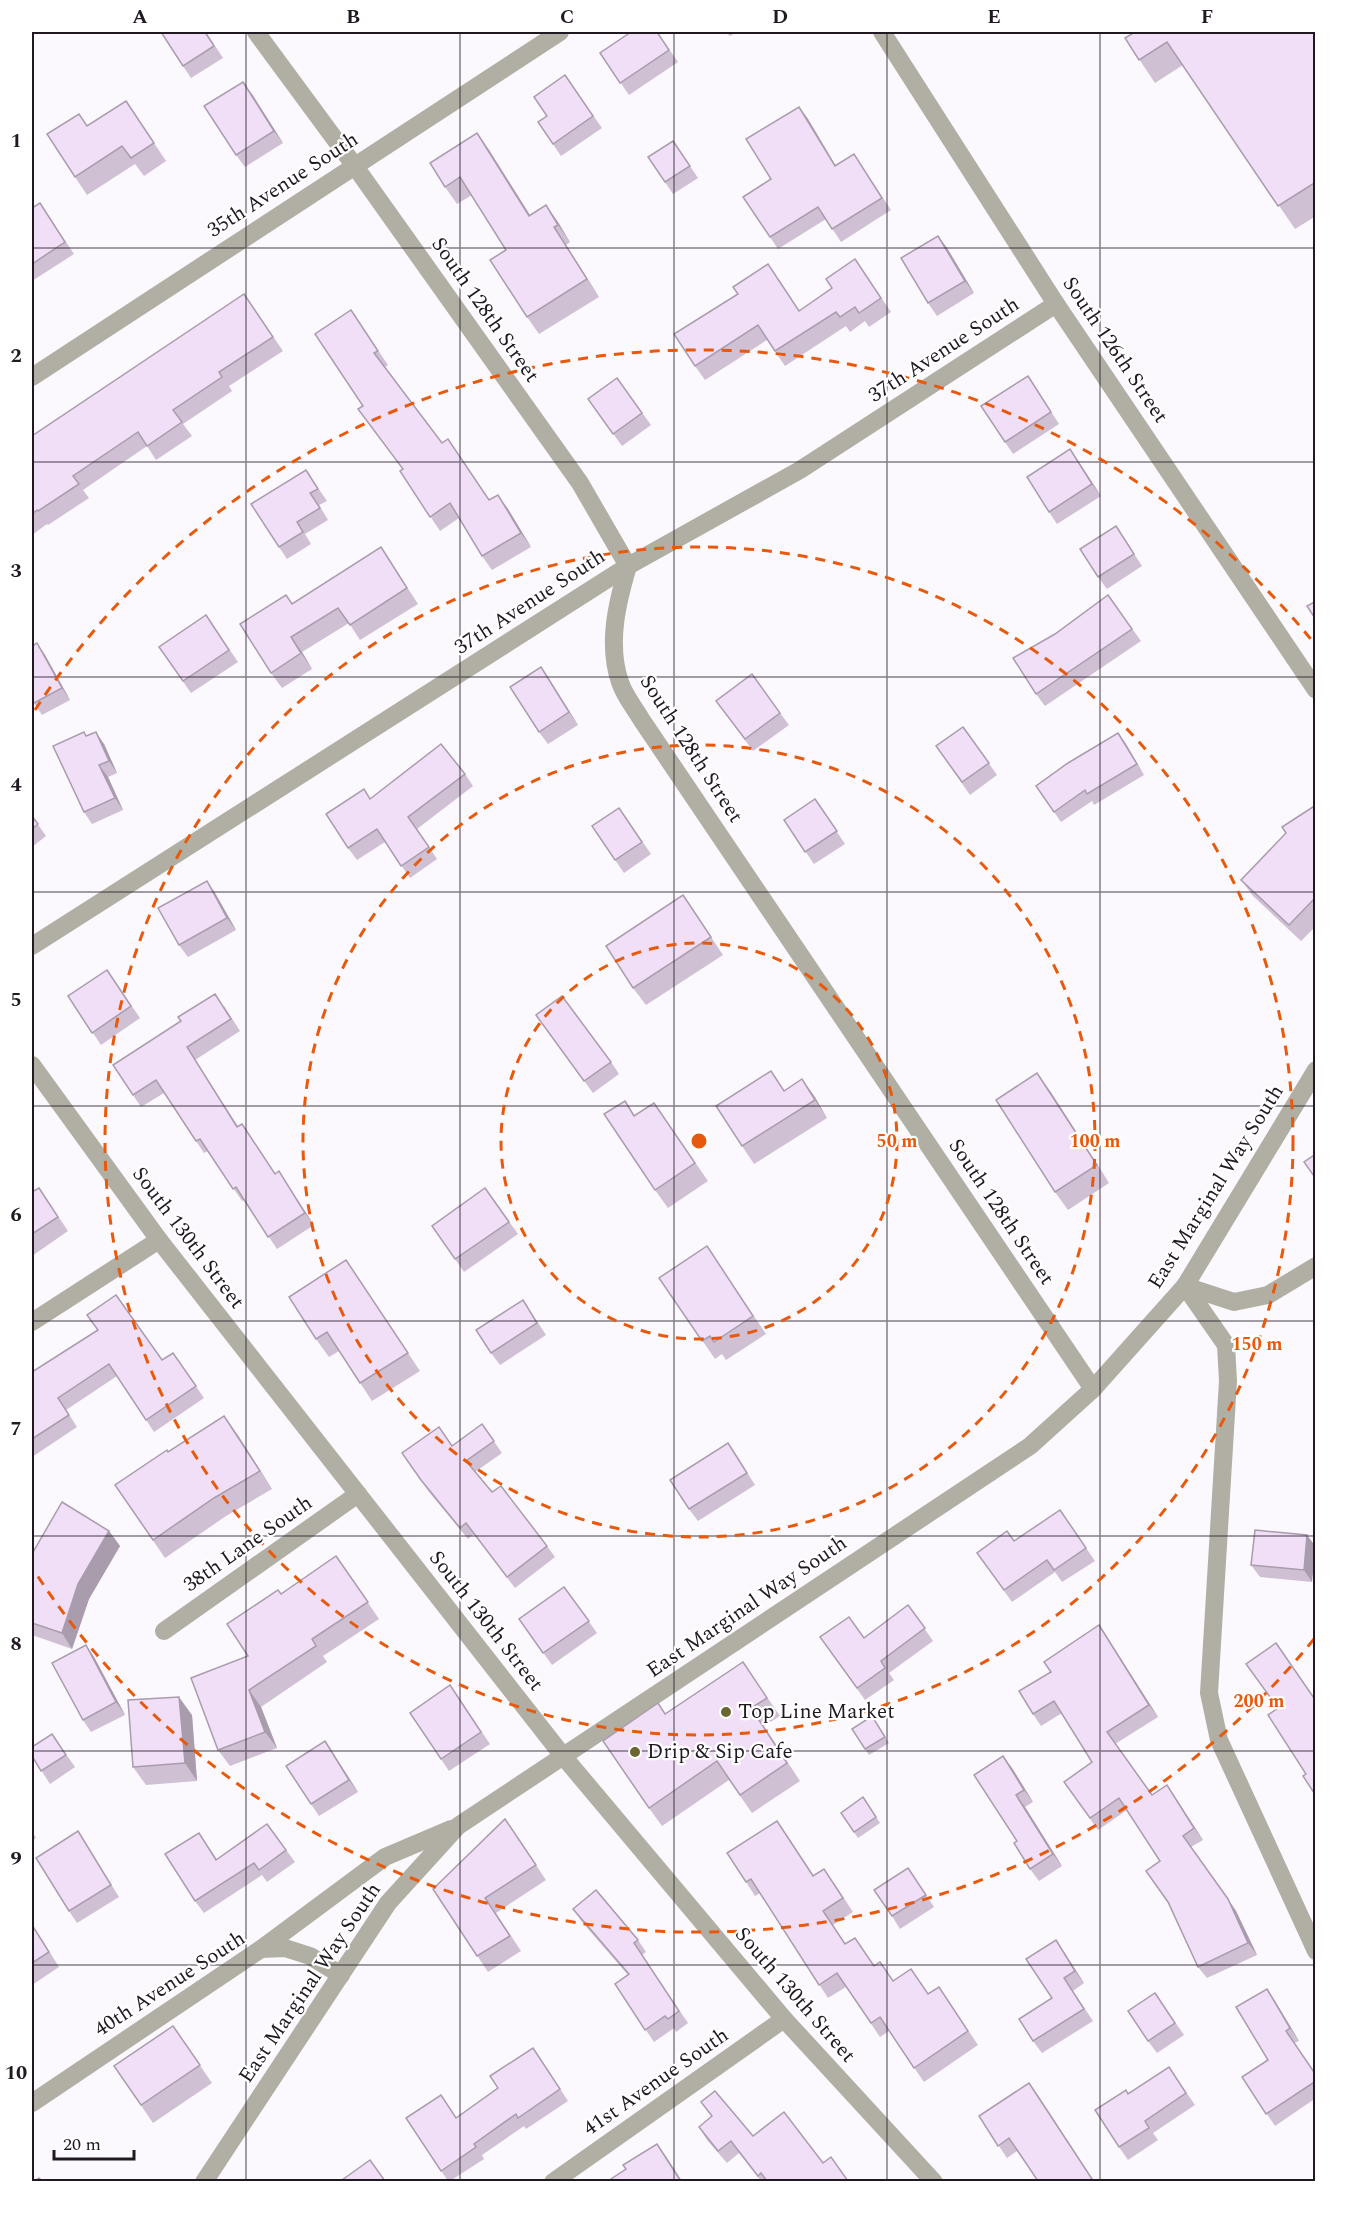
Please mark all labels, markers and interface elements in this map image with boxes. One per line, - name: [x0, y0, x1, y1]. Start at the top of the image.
- text: A: [132, 2, 148, 32]
- text: B: [346, 2, 360, 32]
- text: C: [560, 2, 574, 32]
- text: D: [772, 2, 788, 32]
- text: E: [987, 2, 1001, 32]
- text: F: [1201, 2, 1213, 32]
- street label: 35th Avenue South: [201, 124, 365, 246]
- text: 1: [10, 126, 22, 156]
- street label: South 128th Street: [423, 231, 547, 389]
- street label: South 126th Street: [1054, 270, 1176, 430]
- street label: 37th Avenue South: [862, 289, 1026, 411]
- text: 2: [10, 341, 22, 371]
- street label: 37th Avenue South: [448, 541, 612, 663]
- text: 3: [10, 556, 22, 586]
- street label: South 128th Street: [631, 669, 751, 829]
- text: 4: [10, 770, 22, 800]
- text: 5: [10, 985, 22, 1015]
- street label: East Marginal Way South: [1140, 1078, 1292, 1296]
- text: 50 m: [877, 1128, 917, 1155]
- text: 100 m: [1069, 1128, 1121, 1155]
- centre of rings: [689, 1131, 709, 1151]
- street label: South 128th Street: [940, 1132, 1062, 1292]
- street label: South 130th Street: [124, 1160, 252, 1316]
- text: 6: [10, 1200, 22, 1230]
- text: 150 m: [1231, 1331, 1283, 1358]
- text: 7: [10, 1414, 22, 1444]
- street label: 38th Lane South: [177, 1487, 319, 1601]
- street label: East Marginal Way South: [640, 1528, 854, 1686]
- street label: South 130th Street: [421, 1544, 551, 1698]
- text: 8: [10, 1629, 22, 1659]
- text: 200 m: [1233, 1688, 1285, 1715]
- place label: Top Line Market: [738, 1696, 895, 1728]
- marker: Top Line Market: [719, 1705, 733, 1719]
- place label: Drip & Sip Cafe: [647, 1736, 793, 1768]
- marker: Drip & Sip Cafe: [628, 1745, 642, 1759]
- text: 9: [10, 1844, 22, 1874]
- street label: East Marginal Way South: [231, 1876, 389, 2090]
- street label: South 130th Street: [727, 1920, 863, 2070]
- street label: 40th Avenue South: [88, 1923, 252, 2045]
- street label: 41st Avenue South: [577, 2020, 735, 2144]
- text: 10: [5, 2058, 27, 2088]
- scale bar: [54, 2123, 134, 2161]
- text: 20 m: [63, 2131, 101, 2158]

